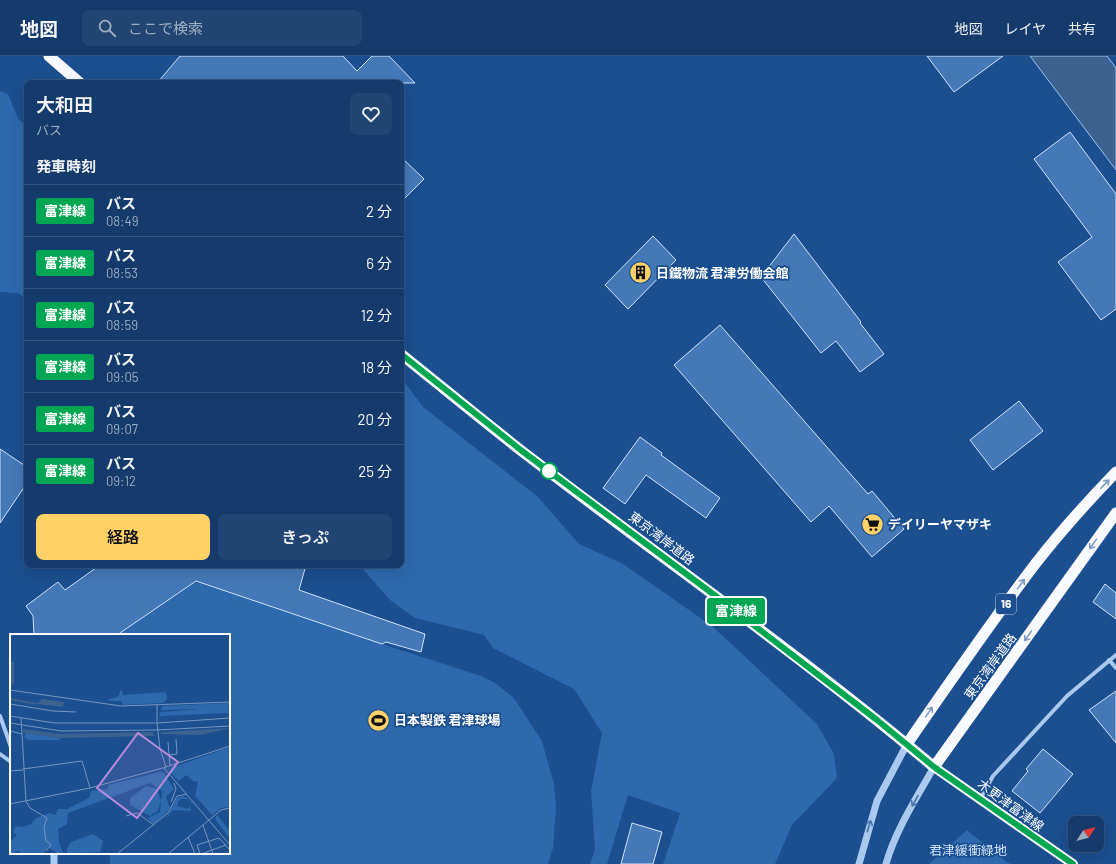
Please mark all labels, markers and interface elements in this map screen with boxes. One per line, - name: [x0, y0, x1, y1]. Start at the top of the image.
- search box: [82, 10, 362, 46]
- text: 地図: [20, 17, 58, 40]
- icon: search: [96, 17, 118, 39]
- text: ここで検索: [128, 19, 203, 37]
- text: 地図: [954, 20, 982, 37]
- text: レイヤ: [1004, 20, 1046, 37]
- text: 共有: [1068, 20, 1096, 37]
- text: 大和田: [36, 93, 93, 116]
- button: heart: [350, 93, 392, 135]
- text: バス: [36, 122, 62, 138]
- text: 発車時刻: [36, 157, 96, 175]
- text: バス: [106, 194, 136, 212]
- text: 富津線: [44, 202, 86, 219]
- text: 2 分: [366, 202, 392, 220]
- text: 08:49: [106, 213, 138, 229]
- text: バス: [106, 246, 136, 264]
- text: 富津線: [44, 254, 86, 271]
- text: 6 分: [366, 254, 392, 272]
- building icon: 日鐵物流 君津労働会館: [628, 260, 654, 286]
- text: 08:53: [106, 265, 138, 281]
- place label: 日鐵物流 君津労働会館: [656, 265, 789, 281]
- text: バス: [106, 298, 136, 316]
- text: 富津線: [44, 306, 86, 323]
- text: 12 分: [361, 306, 392, 324]
- text: 08:59: [106, 317, 138, 333]
- text: バス: [106, 350, 136, 368]
- text: 富津線: [44, 358, 86, 375]
- text: 18 分: [361, 358, 392, 376]
- text: 09:05: [106, 369, 139, 385]
- text: バス: [106, 402, 136, 420]
- text: 富津線: [44, 410, 86, 427]
- text: 20 分: [357, 410, 392, 428]
- text: 09:07: [106, 421, 138, 437]
- text: バス: [106, 454, 136, 472]
- text: 富津線: [44, 462, 86, 479]
- text: 25 分: [358, 462, 392, 480]
- unlabelled marker: [540, 462, 558, 480]
- text: 09:12: [106, 473, 136, 489]
- one-way arrow: [1100, 479, 1109, 489]
- street label: 東京湾岸道路: [626, 508, 698, 568]
- supermarket icon: デイリーヤマザキ: [859, 511, 885, 537]
- button: 経路: [36, 514, 210, 560]
- button: きっぷ: [218, 514, 392, 560]
- place label: デイリーヤマザキ: [888, 516, 992, 532]
- one-way arrow: [1089, 538, 1097, 549]
- one-way arrow: [1017, 578, 1025, 589]
- road number: 16: [996, 594, 1016, 614]
- line badge: 富津線: [713, 598, 759, 624]
- text: 富津線: [715, 602, 757, 619]
- street label: 東京湾岸道路: [961, 630, 1019, 702]
- one-way arrow: [1024, 630, 1032, 641]
- inset map: [10, 634, 230, 854]
- sports icon: 日本製鉄 君津球場: [365, 707, 391, 733]
- one-way arrow: [925, 707, 933, 718]
- place label: 日本製鉄 君津球場: [394, 712, 501, 728]
- street label: 木更津富津線: [975, 776, 1047, 834]
- one-way arrow: [911, 795, 919, 807]
- north arrow: [1068, 816, 1104, 852]
- map controls: [1068, 816, 1104, 852]
- one-way arrow: [866, 820, 873, 833]
- park label: 君津緩衝緑地: [929, 842, 1007, 858]

